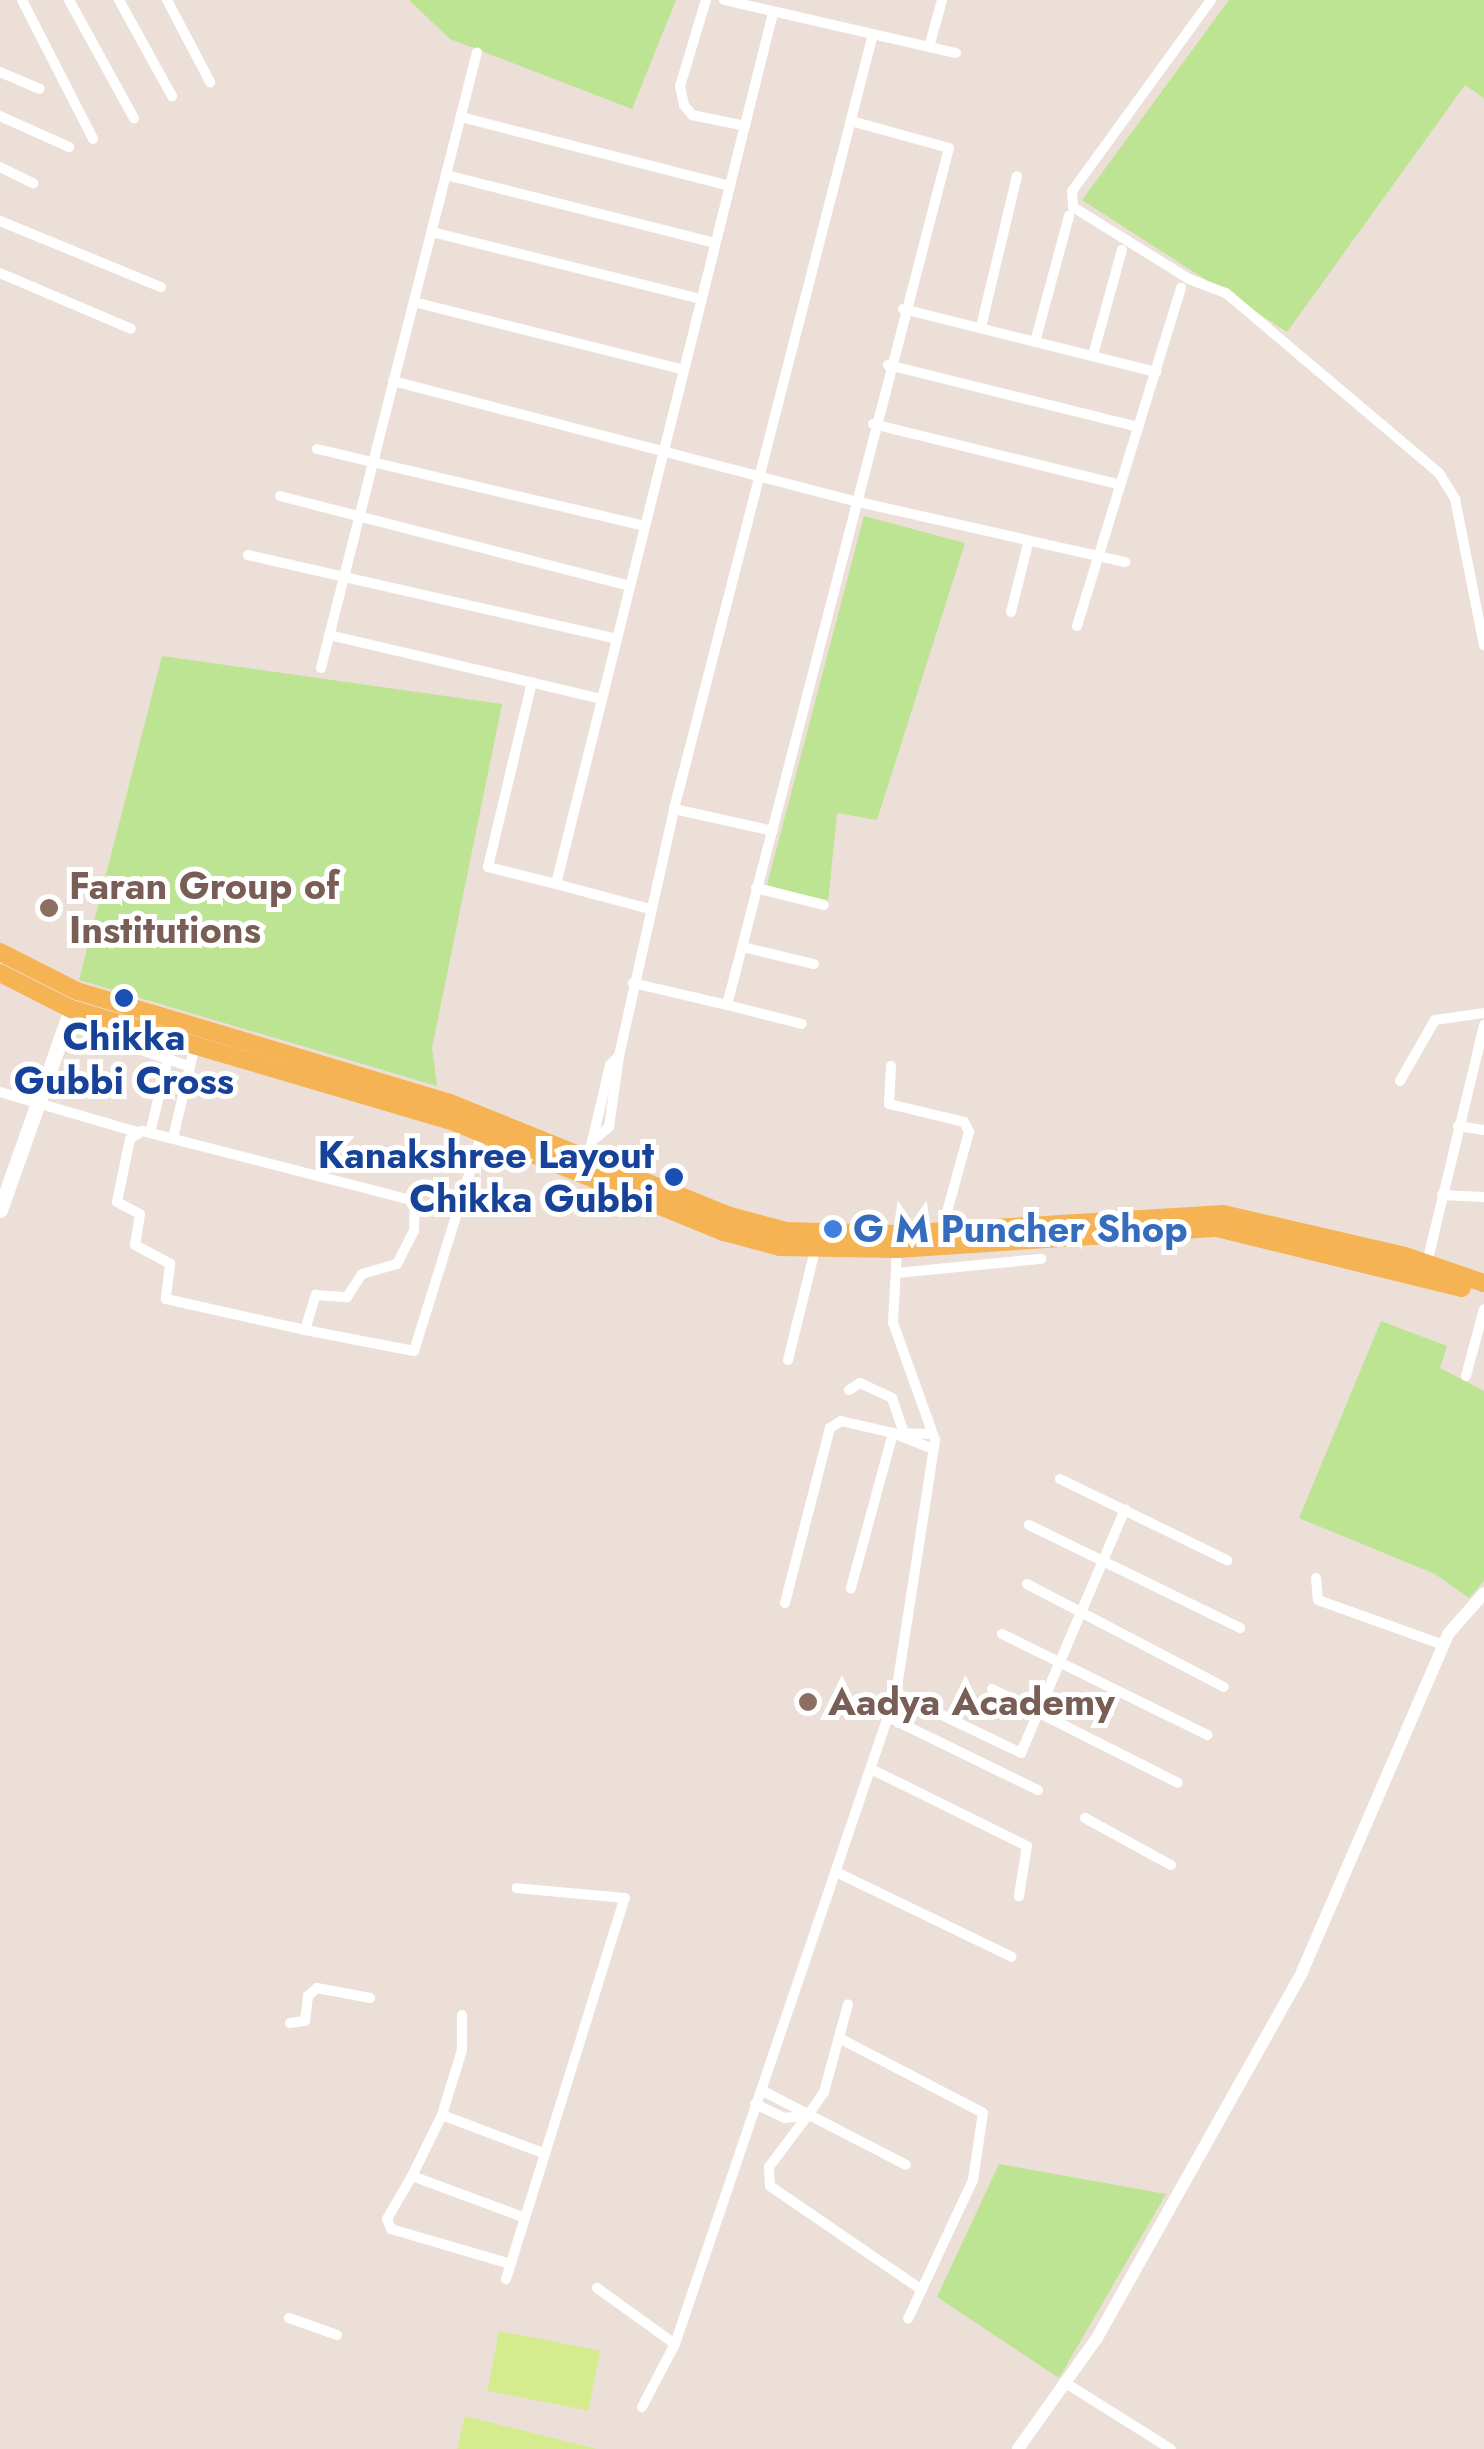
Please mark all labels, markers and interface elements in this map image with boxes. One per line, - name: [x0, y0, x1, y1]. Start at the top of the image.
- place label: Faran Group of Institutions: [69, 863, 339, 952]
- marker: Faran Group of Institutions: [38, 897, 60, 919]
- marker: Chikka Gubbi Cross: [113, 987, 135, 1009]
- place label: Chikka Gubbi Cross: [14, 1014, 234, 1104]
- place label: Kanakshree Layout Chikka Gubbi: [318, 1132, 654, 1222]
- marker: Kanakshree Layout Chikka Gubbi: [663, 1166, 685, 1188]
- place label: G M Puncher Shop: [853, 1206, 1188, 1252]
- marker: G M Puncher Shop: [822, 1218, 844, 1240]
- place label: Aadya Academy: [828, 1679, 1115, 1725]
- marker: Aadya Academy: [797, 1691, 819, 1713]

